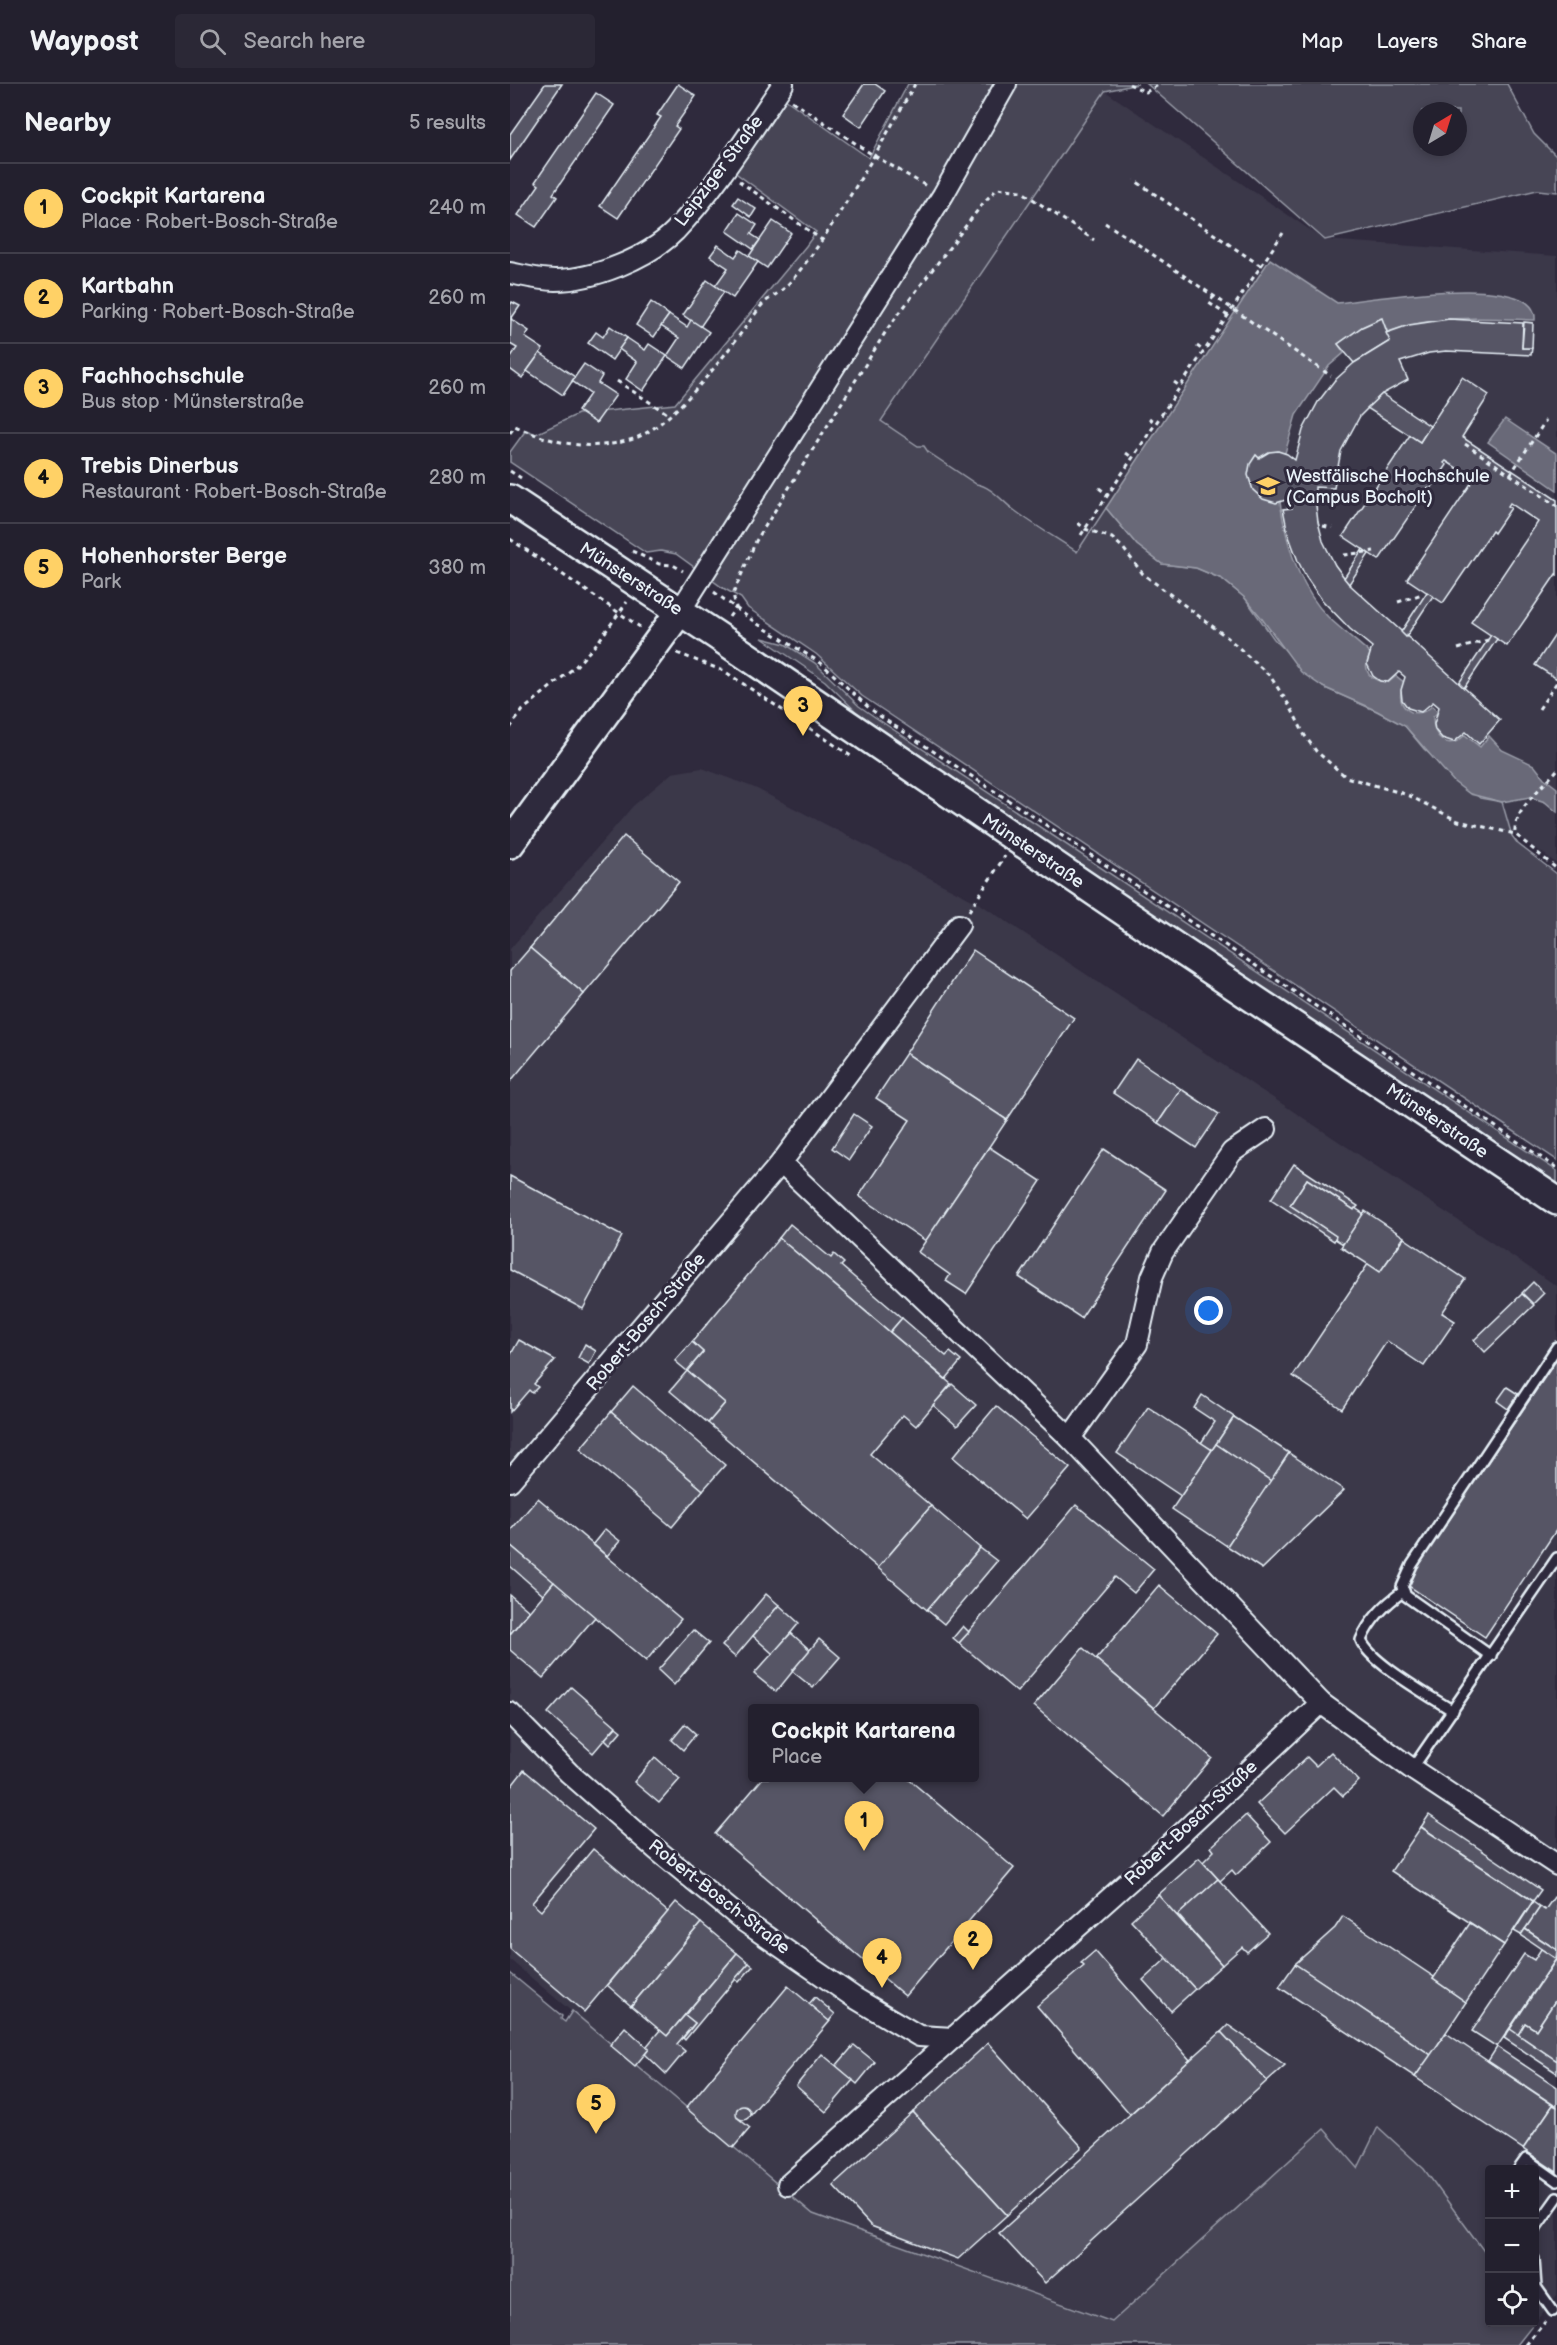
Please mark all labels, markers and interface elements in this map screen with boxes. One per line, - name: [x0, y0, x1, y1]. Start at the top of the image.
- search box: [175, 14, 595, 68]
- text: Waypost: [30, 25, 139, 58]
- icon: search: [196, 25, 229, 58]
- text: Search here: [244, 28, 365, 55]
- text: Map: [1301, 29, 1343, 54]
- text: Layers: [1376, 29, 1438, 54]
- text: Share: [1471, 29, 1527, 54]
- north arrow: [1413, 102, 1467, 156]
- text: Nearby: [24, 108, 111, 139]
- text: 5 results: [409, 111, 486, 135]
- street label: Leipziger Straße: [670, 111, 768, 231]
- text: Cockpit Kartarena: [81, 183, 265, 210]
- text: 1: [39, 196, 48, 220]
- text: 240 m: [429, 196, 486, 220]
- text: Place · Robert-Bosch-Straße: [81, 210, 338, 234]
- text: Kartbahn: [81, 273, 174, 300]
- text: 2: [38, 286, 49, 310]
- text: 260 m: [428, 286, 486, 310]
- text: Parking · Robert-Bosch-Straße: [81, 300, 355, 324]
- text: Fachhochschule: [81, 363, 244, 390]
- text: 3: [38, 376, 49, 400]
- text: 260 m: [428, 376, 486, 400]
- text: Bus stop · Münsterstraße: [81, 390, 304, 414]
- text: Trebis Dinerbus: [81, 453, 239, 480]
- text: 4: [38, 466, 49, 490]
- text: 280 m: [429, 466, 486, 490]
- place label: Westfälische Hochschule (Campus Bocholt): [1286, 466, 1490, 508]
- school or university icon: Westfälische Hochschule (Campus Bocholt): [1255, 473, 1281, 499]
- text: Restaurant · Robert-Bosch-Straße: [81, 480, 387, 504]
- street label: Münsterstraße: [576, 538, 687, 620]
- text: Hohenhorster Berge: [81, 543, 287, 570]
- text: 5: [38, 556, 49, 580]
- text: 380 m: [428, 556, 486, 580]
- text: Park: [81, 570, 121, 594]
- pin: 3: [784, 686, 822, 736]
- street label: Münsterstraße: [978, 809, 1088, 893]
- street label: Münsterstraße: [1382, 1079, 1492, 1163]
- street label: Robert-Bosch-Straße: [582, 1248, 710, 1395]
- your location: [1194, 1296, 1223, 1325]
- popup: [748, 1704, 979, 1782]
- text: Cockpit Kartarena: [771, 1718, 956, 1745]
- text: Place: [771, 1745, 822, 1769]
- street label: Robert-Bosch-Straße: [1120, 1756, 1262, 1890]
- pin: 1: [844, 1802, 884, 1851]
- street label: Robert-Bosch-Straße: [644, 1835, 794, 1959]
- pin: 2: [954, 1920, 992, 1970]
- pin: 4: [862, 1938, 902, 1988]
- pin: 5: [576, 2084, 616, 2134]
- map controls: [1485, 2165, 1539, 2327]
- button: +: [1485, 2165, 1539, 2219]
- button: −: [1485, 2219, 1539, 2273]
- button: locate: [1485, 2273, 1539, 2327]

